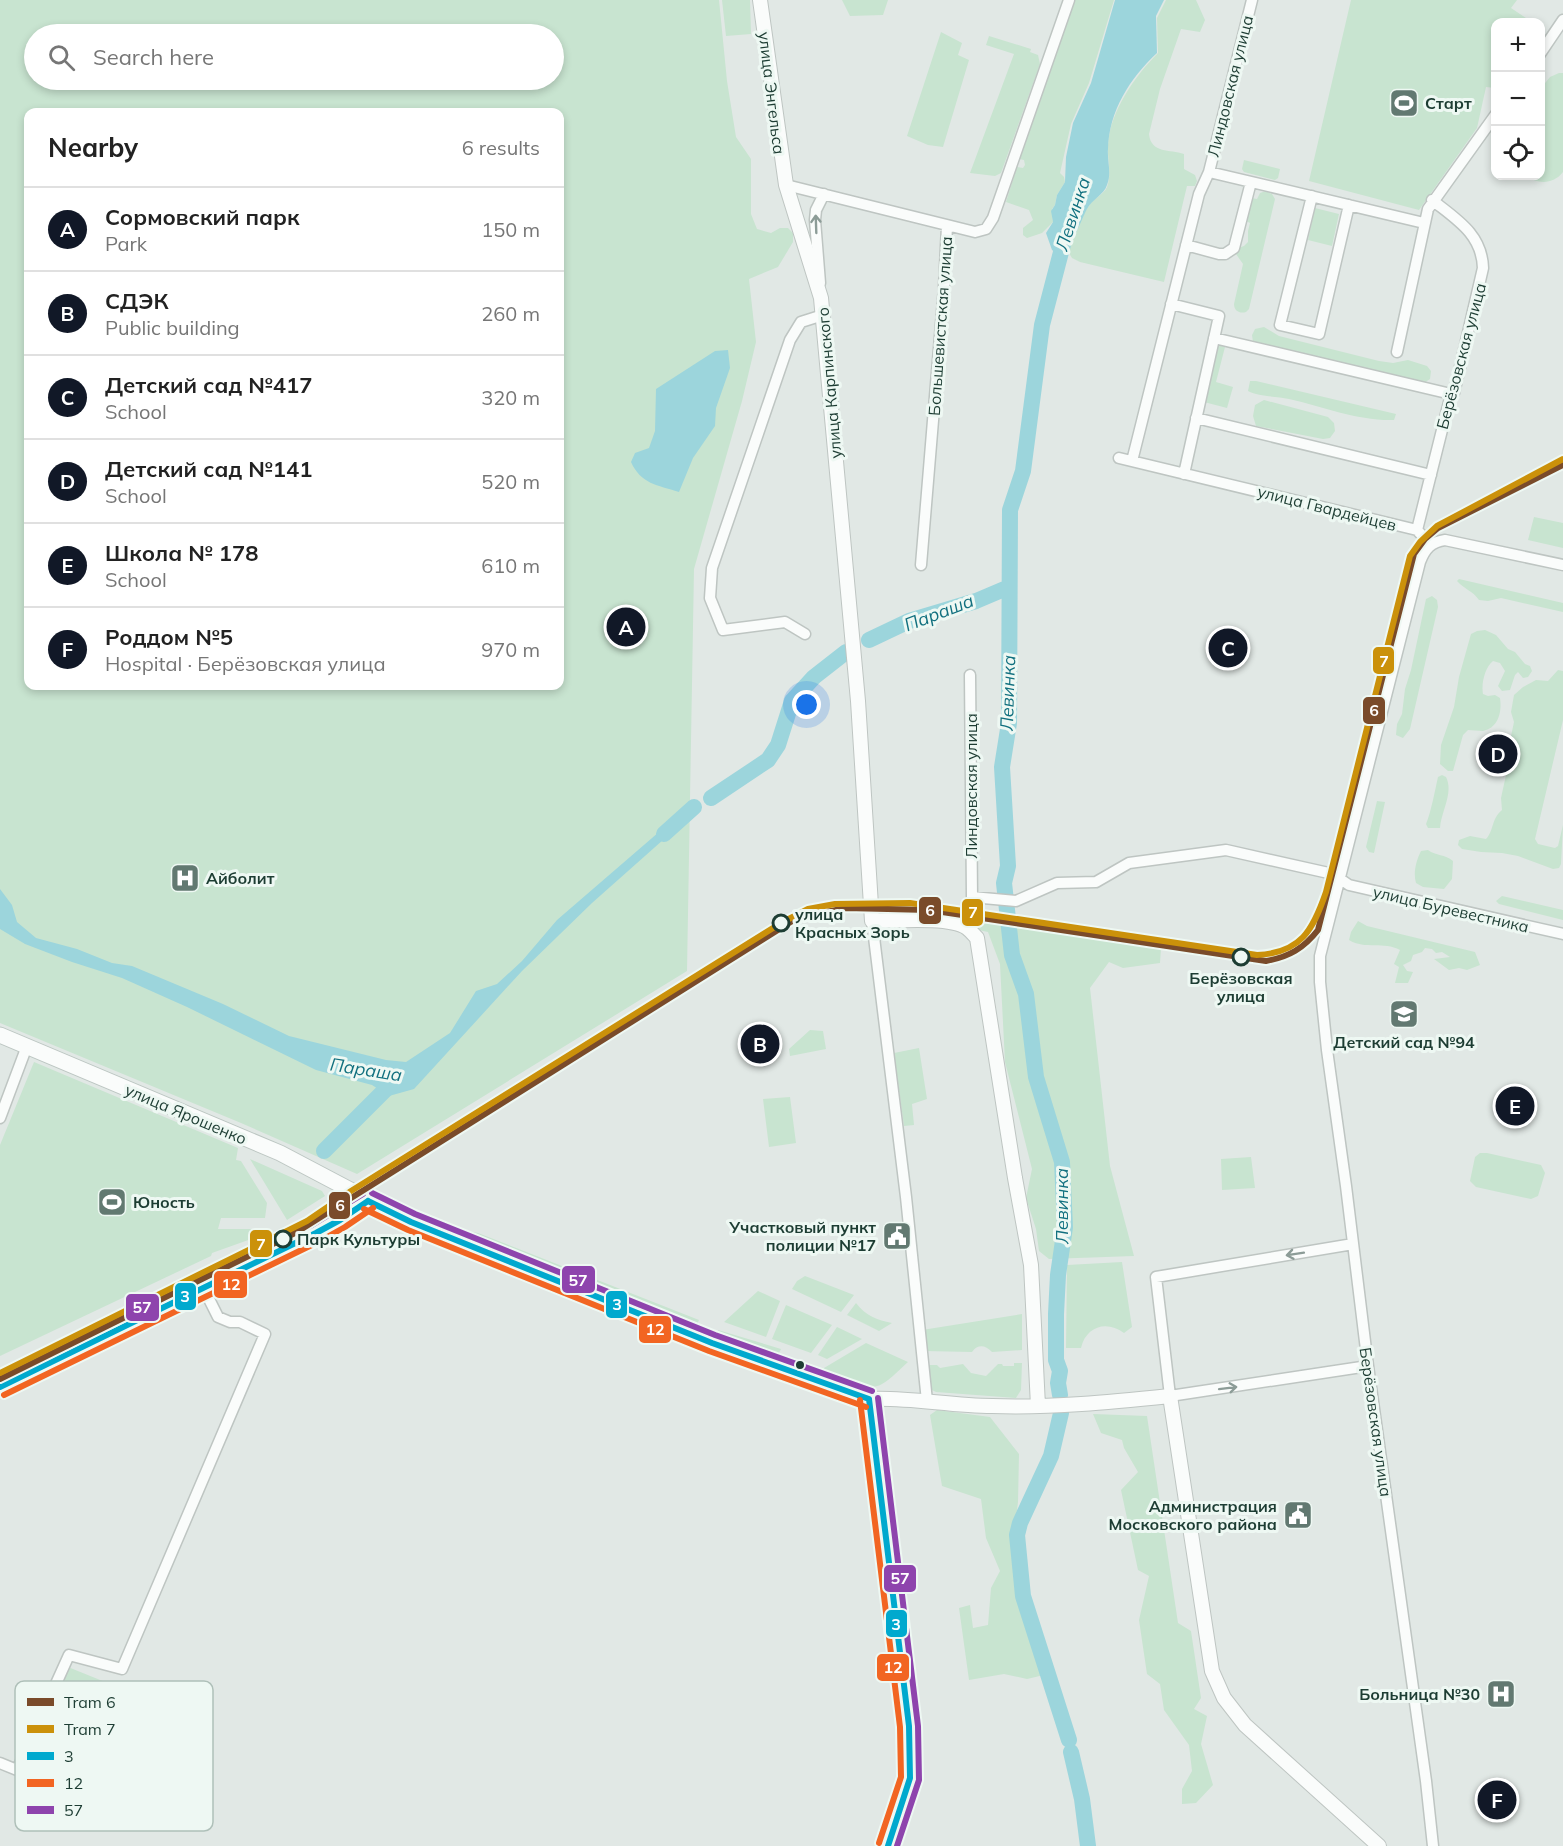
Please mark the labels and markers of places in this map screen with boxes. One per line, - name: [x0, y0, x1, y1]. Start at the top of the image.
- sports icon: Старт: [1388, 87, 1420, 119]
- place label: Старт: [1425, 93, 1472, 113]
- pin: A: [606, 604, 646, 650]
- pin: C: [1208, 626, 1248, 670]
- pin: D: [1478, 732, 1518, 777]
- hospital icon: Айболит: [169, 862, 201, 894]
- place label: Айболит: [206, 868, 275, 888]
- place label: улица Красных Зорь: [795, 904, 910, 942]
- marker: улица Красных Зорь: [772, 914, 790, 932]
- marker: Берёзовская улица: [1232, 948, 1250, 966]
- place label: Берёзовская улица: [1189, 968, 1293, 1006]
- school or university icon: Детский сад №94: [1388, 998, 1420, 1030]
- pin: B: [740, 1022, 780, 1066]
- place label: Детский сад №94: [1333, 1032, 1475, 1052]
- pin: E: [1496, 1084, 1534, 1128]
- sports icon: Юность: [96, 1186, 128, 1218]
- place label: Юность: [133, 1192, 195, 1212]
- place label: Участковый пункт полиции №17: [728, 1217, 876, 1255]
- public building icon: Участковый пункт полиции №17: [881, 1220, 913, 1252]
- place label: Парк Культуры: [297, 1229, 420, 1249]
- marker: Парк Культуры: [274, 1230, 292, 1248]
- unlabelled marker: [794, 1359, 806, 1371]
- place label: Администрация Московского района: [1109, 1496, 1277, 1534]
- public building icon: Администрация Московского района: [1282, 1499, 1314, 1531]
- hospital icon: Больница №30: [1485, 1678, 1517, 1710]
- place label: Больница №30: [1359, 1684, 1480, 1704]
- pin: F: [1478, 1778, 1516, 1822]

